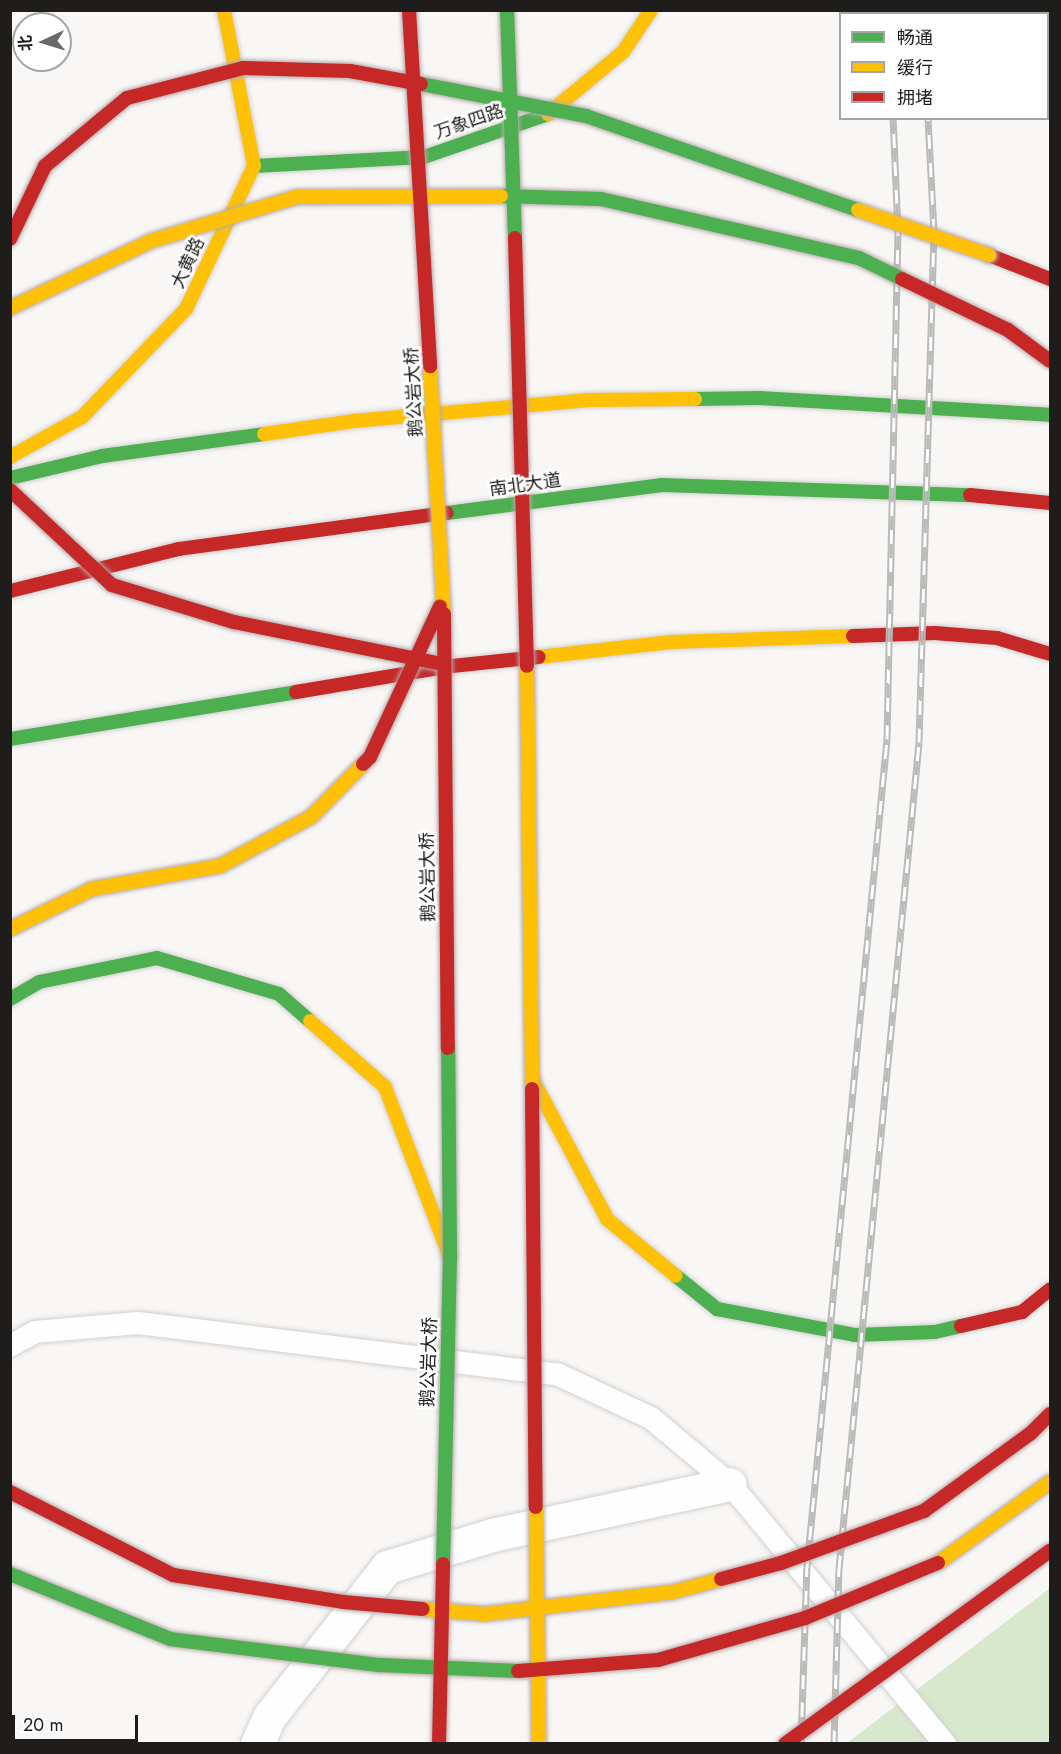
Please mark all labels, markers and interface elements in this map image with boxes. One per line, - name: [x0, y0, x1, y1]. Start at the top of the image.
- north arrow: [12, 12, 72, 72]
- legend: [839, 12, 1049, 120]
- text: 畅通: [897, 25, 933, 51]
- text: 北: [14, 34, 38, 52]
- text: 缓行: [897, 55, 933, 81]
- text: 拥堵: [897, 85, 933, 111]
- street label: 万象四路: [431, 100, 507, 144]
- street label: 大黄路: [167, 234, 209, 292]
- street label: 鹅公岩大桥: [401, 346, 427, 438]
- street label: 南北大道: [488, 469, 562, 501]
- street label: 鹅公岩大桥: [416, 832, 440, 922]
- street label: 鹅公岩大桥: [417, 1317, 441, 1407]
- scale bar: [15, 1703, 141, 1741]
- text: 20 m: [23, 1712, 63, 1738]

